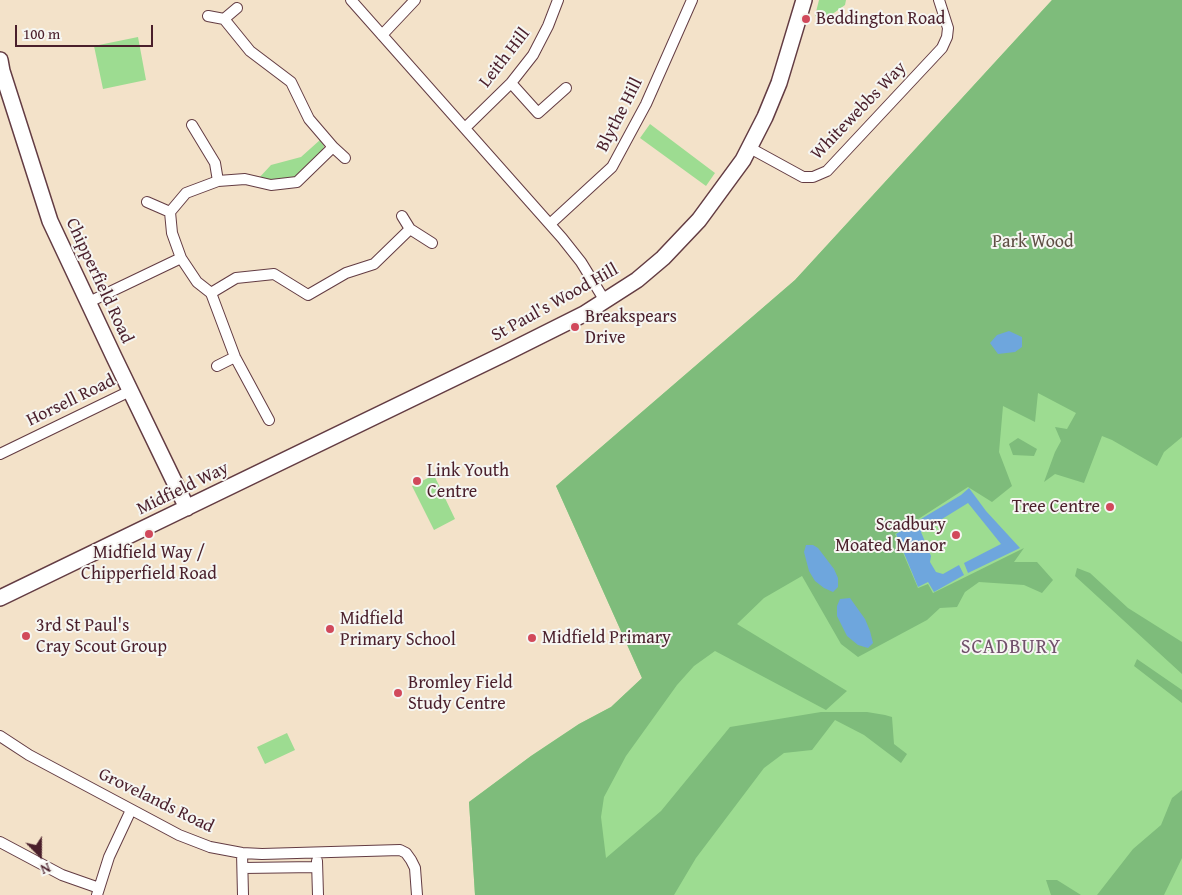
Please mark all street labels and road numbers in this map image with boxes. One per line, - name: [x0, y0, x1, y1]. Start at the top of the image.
- street label: Leith Hill: [475, 24, 535, 92]
- street label: Whitewebbs Way: [807, 57, 911, 165]
- street label: Blythe Hill: [592, 74, 648, 156]
- street label: Chipperfield Road: [61, 215, 137, 347]
- street label: St Paul's Wood Hill: [488, 259, 622, 347]
- street label: Horsell Road: [23, 370, 119, 432]
- street label: Midfield Way: [134, 458, 232, 520]
- street label: Grovelands Road: [95, 764, 217, 838]

